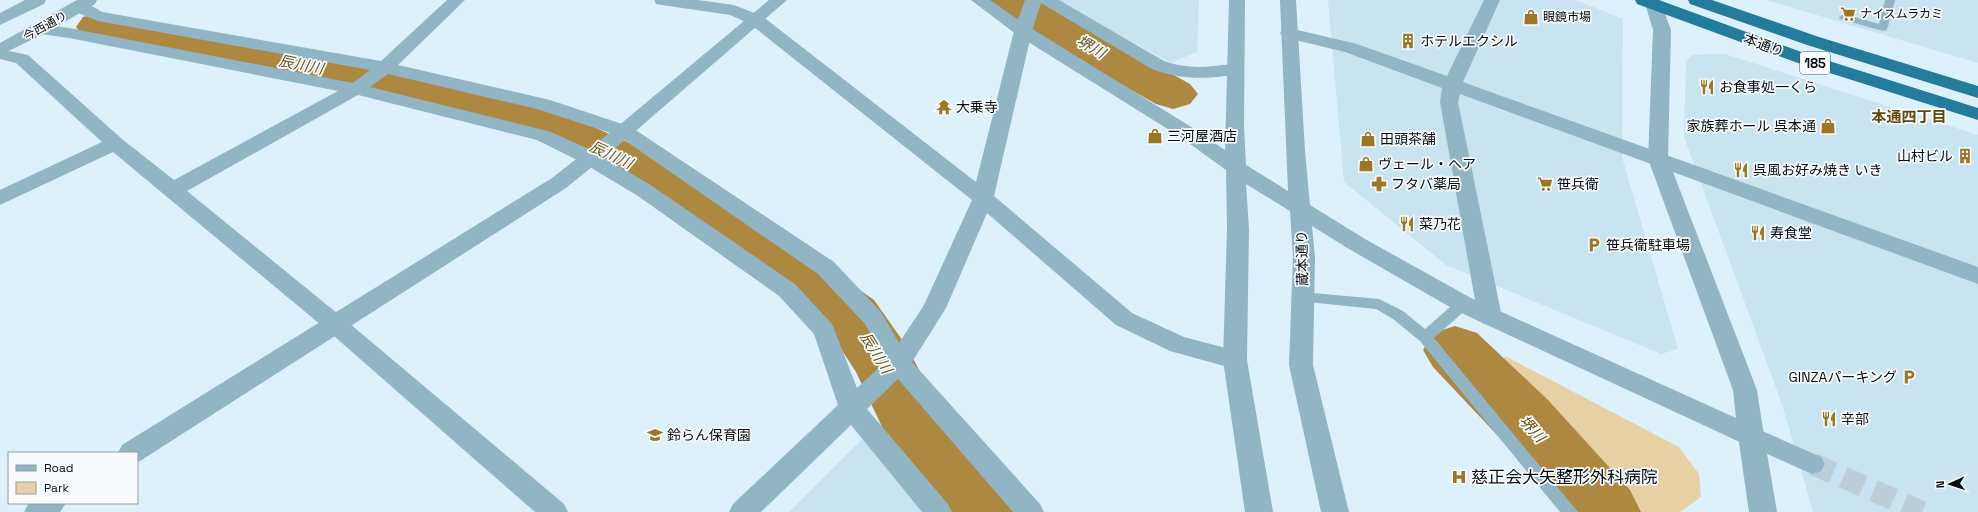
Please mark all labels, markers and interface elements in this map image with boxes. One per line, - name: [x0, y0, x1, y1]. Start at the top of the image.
- supermarket icon: ナイスムラカミ: [1839, 5, 1857, 23]
- place label: ナイスムラカミ: [1860, 6, 1943, 22]
- street label: 今西通り: [20, 7, 70, 45]
- shop icon: 眼鏡市場: [1522, 8, 1540, 26]
- place label: 眼鏡市場: [1543, 9, 1591, 25]
- street label: 本通り: [1741, 29, 1787, 61]
- water label: 堺川: [1074, 31, 1111, 63]
- building icon: ホテルエクシル: [1399, 32, 1417, 50]
- place label: ホテルエクシル: [1420, 32, 1518, 50]
- water label: 辰川川: [277, 51, 327, 79]
- road number: 185: [1800, 52, 1830, 74]
- restaurant icon: お食事処一くら: [1698, 78, 1716, 96]
- place label: お食事処一くら: [1719, 78, 1817, 96]
- temple icon: 大乗寺: [935, 98, 953, 116]
- place label: 大乗寺: [956, 98, 998, 116]
- district label: 本通四丁目: [1871, 107, 1947, 126]
- place label: 家族葬ホール 呉本通: [1686, 117, 1816, 135]
- shop icon: 家族葬ホール 呉本通: [1819, 117, 1837, 135]
- shop icon: 三河屋酒店: [1146, 127, 1164, 145]
- place label: 三河屋酒店: [1167, 127, 1237, 145]
- shop icon: 田頭茶舗: [1359, 130, 1377, 148]
- place label: 田頭茶舗: [1380, 130, 1436, 148]
- water label: 辰川川: [587, 136, 637, 174]
- place label: 山村ビル: [1897, 147, 1953, 165]
- building icon: 山村ビル: [1956, 147, 1974, 165]
- shop icon: ヴェール・ヘア: [1357, 155, 1375, 173]
- place label: ヴェール・ヘア: [1378, 155, 1476, 173]
- restaurant icon: 呉風お好み焼き いき: [1732, 161, 1750, 179]
- place label: 呉風お好み焼き いき: [1753, 161, 1883, 179]
- pharmacy icon: フタバ薬局: [1370, 175, 1388, 193]
- place label: フタバ薬局: [1391, 175, 1461, 193]
- supermarket icon: 笹兵衛: [1536, 175, 1554, 193]
- place label: 笹兵衛: [1557, 175, 1599, 193]
- restaurant icon: 菜乃花: [1398, 215, 1416, 233]
- place label: 菜乃花: [1419, 215, 1461, 233]
- restaurant icon: 寿食堂: [1749, 224, 1767, 242]
- place label: 寿食堂: [1770, 224, 1812, 242]
- street label: 蔵本通り: [1293, 230, 1311, 286]
- parking icon: 笹兵衛駐車場: [1585, 236, 1603, 254]
- place label: 笹兵衛駐車場: [1606, 236, 1690, 254]
- water label: 辰川川: [856, 329, 897, 379]
- place label: GINZAパーキング: [1789, 368, 1897, 386]
- parking icon: GINZAパーキング: [1900, 368, 1918, 386]
- restaurant icon: 辛部: [1820, 410, 1838, 428]
- place label: 辛部: [1841, 410, 1869, 428]
- water label: 堺川: [1515, 411, 1551, 448]
- school or university icon: 鈴らん保育園: [646, 426, 664, 444]
- place label: 鈴らん保育園: [667, 426, 751, 444]
- legend: [8, 452, 138, 504]
- text: Road: [44, 460, 73, 476]
- north arrow: [1930, 464, 1970, 504]
- place label: 慈正会大矢整形外科病院: [1471, 466, 1658, 488]
- hospital icon: 慈正会大矢整形外科病院: [1450, 468, 1468, 486]
- text: Park: [44, 480, 69, 496]
- text: N: [1933, 480, 1947, 489]

